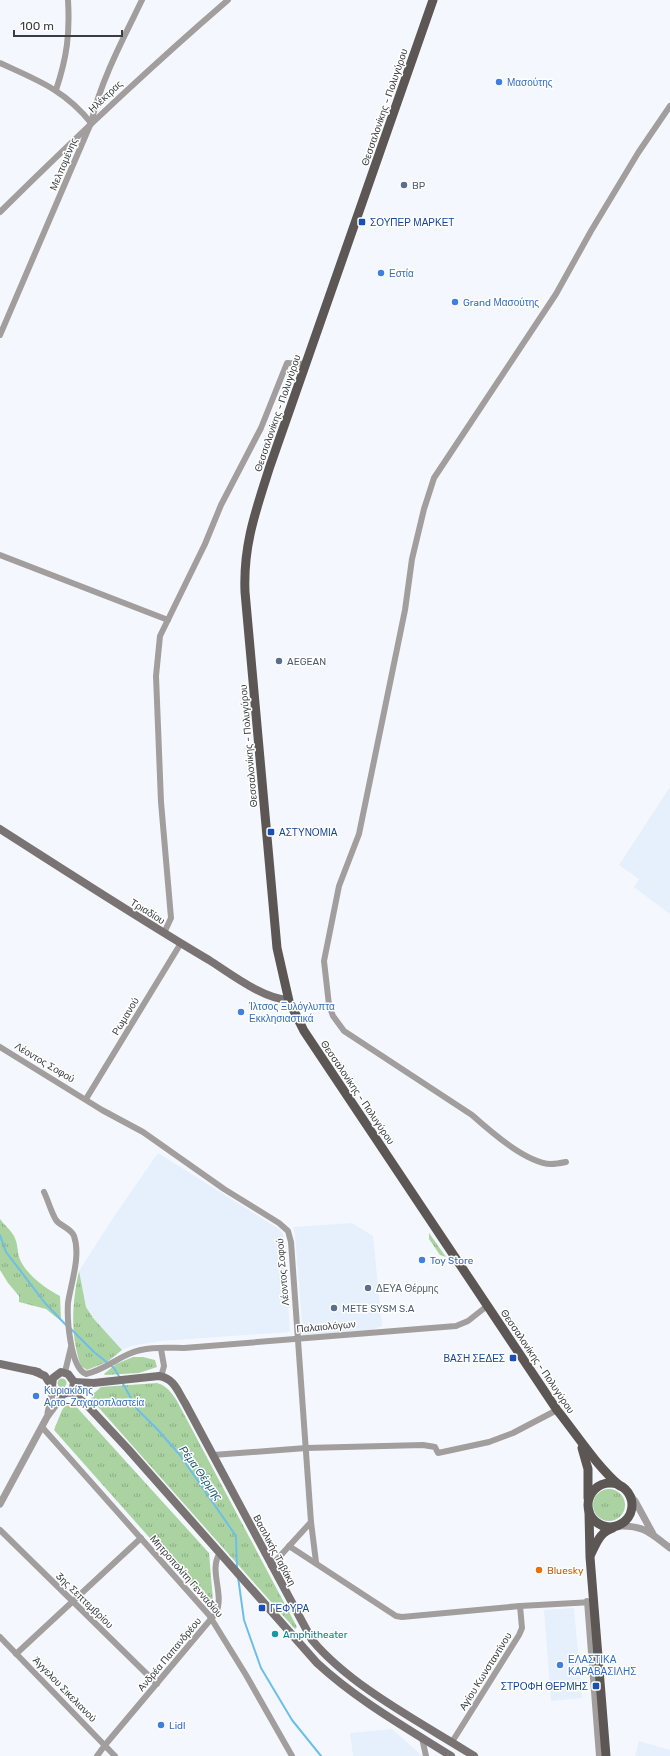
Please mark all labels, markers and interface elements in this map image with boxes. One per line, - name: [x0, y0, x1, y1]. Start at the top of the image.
- scale bar: [14, 12, 122, 38]
- text: 100 m: [20, 19, 54, 33]
- street label: Θεσσαλονίκης - Πολυγύρου: [359, 47, 411, 167]
- marker: Μασούτης: [494, 77, 504, 87]
- place label: Μασούτης: [507, 77, 553, 89]
- street label: Ηλέκτρας: [86, 78, 125, 115]
- street label: Μελπομένης: [48, 136, 80, 192]
- marker: BP: [399, 180, 409, 190]
- place label: BP: [412, 180, 426, 192]
- marker: ΣΟΥΠΕΡ ΜΑΡΚΕΤ: [357, 217, 367, 227]
- place label: ΣΟΥΠΕΡ ΜΑΡΚΕΤ: [370, 217, 454, 229]
- marker: Εστία: [376, 268, 386, 278]
- place label: Εστία: [389, 268, 414, 280]
- marker: Grand Μασούτης: [450, 297, 460, 307]
- place label: Grand Μασούτης: [463, 297, 539, 309]
- street label: Θεσσαλονίκης - Πολυγύρου: [252, 353, 304, 473]
- marker: AEGEAN: [274, 656, 284, 666]
- place label: AEGEAN: [287, 656, 326, 668]
- street label: Θεσσαλονίκης - Πολυγύρου: [238, 684, 260, 808]
- marker: ΑΣΤΥΝΟΜΙΑ: [266, 827, 276, 837]
- place label: ΑΣΤΥΝΟΜΙΑ: [279, 827, 338, 839]
- street label: Τριαδίου: [128, 897, 167, 927]
- street label: Ρωμανού: [110, 995, 142, 1038]
- place label: Ίλτσος Ξυλόγλυπτα Εκκλησιαστικά: [248, 1001, 335, 1025]
- marker: Ίλτσος Ξυλόγλυπτα Εκκλησιαστικά: [236, 1007, 246, 1017]
- street label: Θεσσαλονίκης - Πολυγύρου: [318, 1038, 397, 1147]
- street label: Λέοντος Σοφού: [12, 1040, 77, 1085]
- street label: Λέοντος Σοφού: [274, 1238, 292, 1306]
- marker: Toy Store: [417, 1255, 427, 1265]
- place label: Toy Store: [430, 1255, 474, 1267]
- marker: ΔΕΥΑ Θέρμης: [363, 1283, 373, 1293]
- place label: ΔΕΥΑ Θέρμης: [376, 1283, 439, 1295]
- marker: METE SYSM S.A: [329, 1303, 339, 1313]
- place label: METE SYSM S.A: [342, 1303, 415, 1315]
- street label: Θεσσαλονίκης - Πολυγύρου: [498, 1307, 577, 1416]
- street label: Παλαιολόγων: [296, 1318, 356, 1336]
- place label: ΒΑΣΗ ΣΕΔΕΣ: [443, 1353, 505, 1365]
- marker: ΒΑΣΗ ΣΕΔΕΣ: [508, 1353, 518, 1363]
- place label: Κυριακίδης Αρτο-Ζαχαροπλαστεία: [44, 1385, 145, 1409]
- marker: Κυριακίδης Αρτο-Ζαχαροπλαστεία: [31, 1391, 41, 1401]
- water label: Ρέμα Θέρμης: [176, 1443, 225, 1504]
- street label: Βασιλικής Ταβάκη: [250, 1513, 298, 1588]
- street label: Μητροπολίτη Γενναδίου: [147, 1533, 225, 1620]
- marker: Bluesky: [534, 1565, 544, 1575]
- place label: Bluesky: [547, 1565, 584, 1577]
- street label: 3ης Σεπτεμβρίου: [53, 1570, 116, 1631]
- marker: ΓΕΦΥΡΑ: [257, 1603, 267, 1613]
- place label: ΓΕΦΥΡΑ: [270, 1603, 309, 1615]
- street label: Ανδρέα Παπανδρέου: [135, 1615, 204, 1694]
- marker: Amphitheater: [270, 1629, 280, 1639]
- place label: Amphitheater: [283, 1629, 348, 1641]
- street label: Αγίου Κωνσταντίνου: [457, 1630, 515, 1713]
- place label: ΕΛΑΣΤΙΚΑ ΚΑΡΑΒΑΣΙΛΗΣ: [568, 1654, 636, 1678]
- street label: Άγγελου Σικελιανού: [30, 1655, 99, 1725]
- marker: ΕΛΑΣΤΙΚΑ ΚΑΡΑΒΑΣΙΛΗΣ: [555, 1660, 565, 1670]
- place label: ΣΤΡΟΦΗ ΘΕΡΜΗΣ: [501, 1681, 588, 1693]
- marker: ΣΤΡΟΦΗ ΘΕΡΜΗΣ: [591, 1681, 601, 1691]
- marker: Lidl: [156, 1720, 166, 1730]
- place label: Lidl: [169, 1720, 185, 1732]

